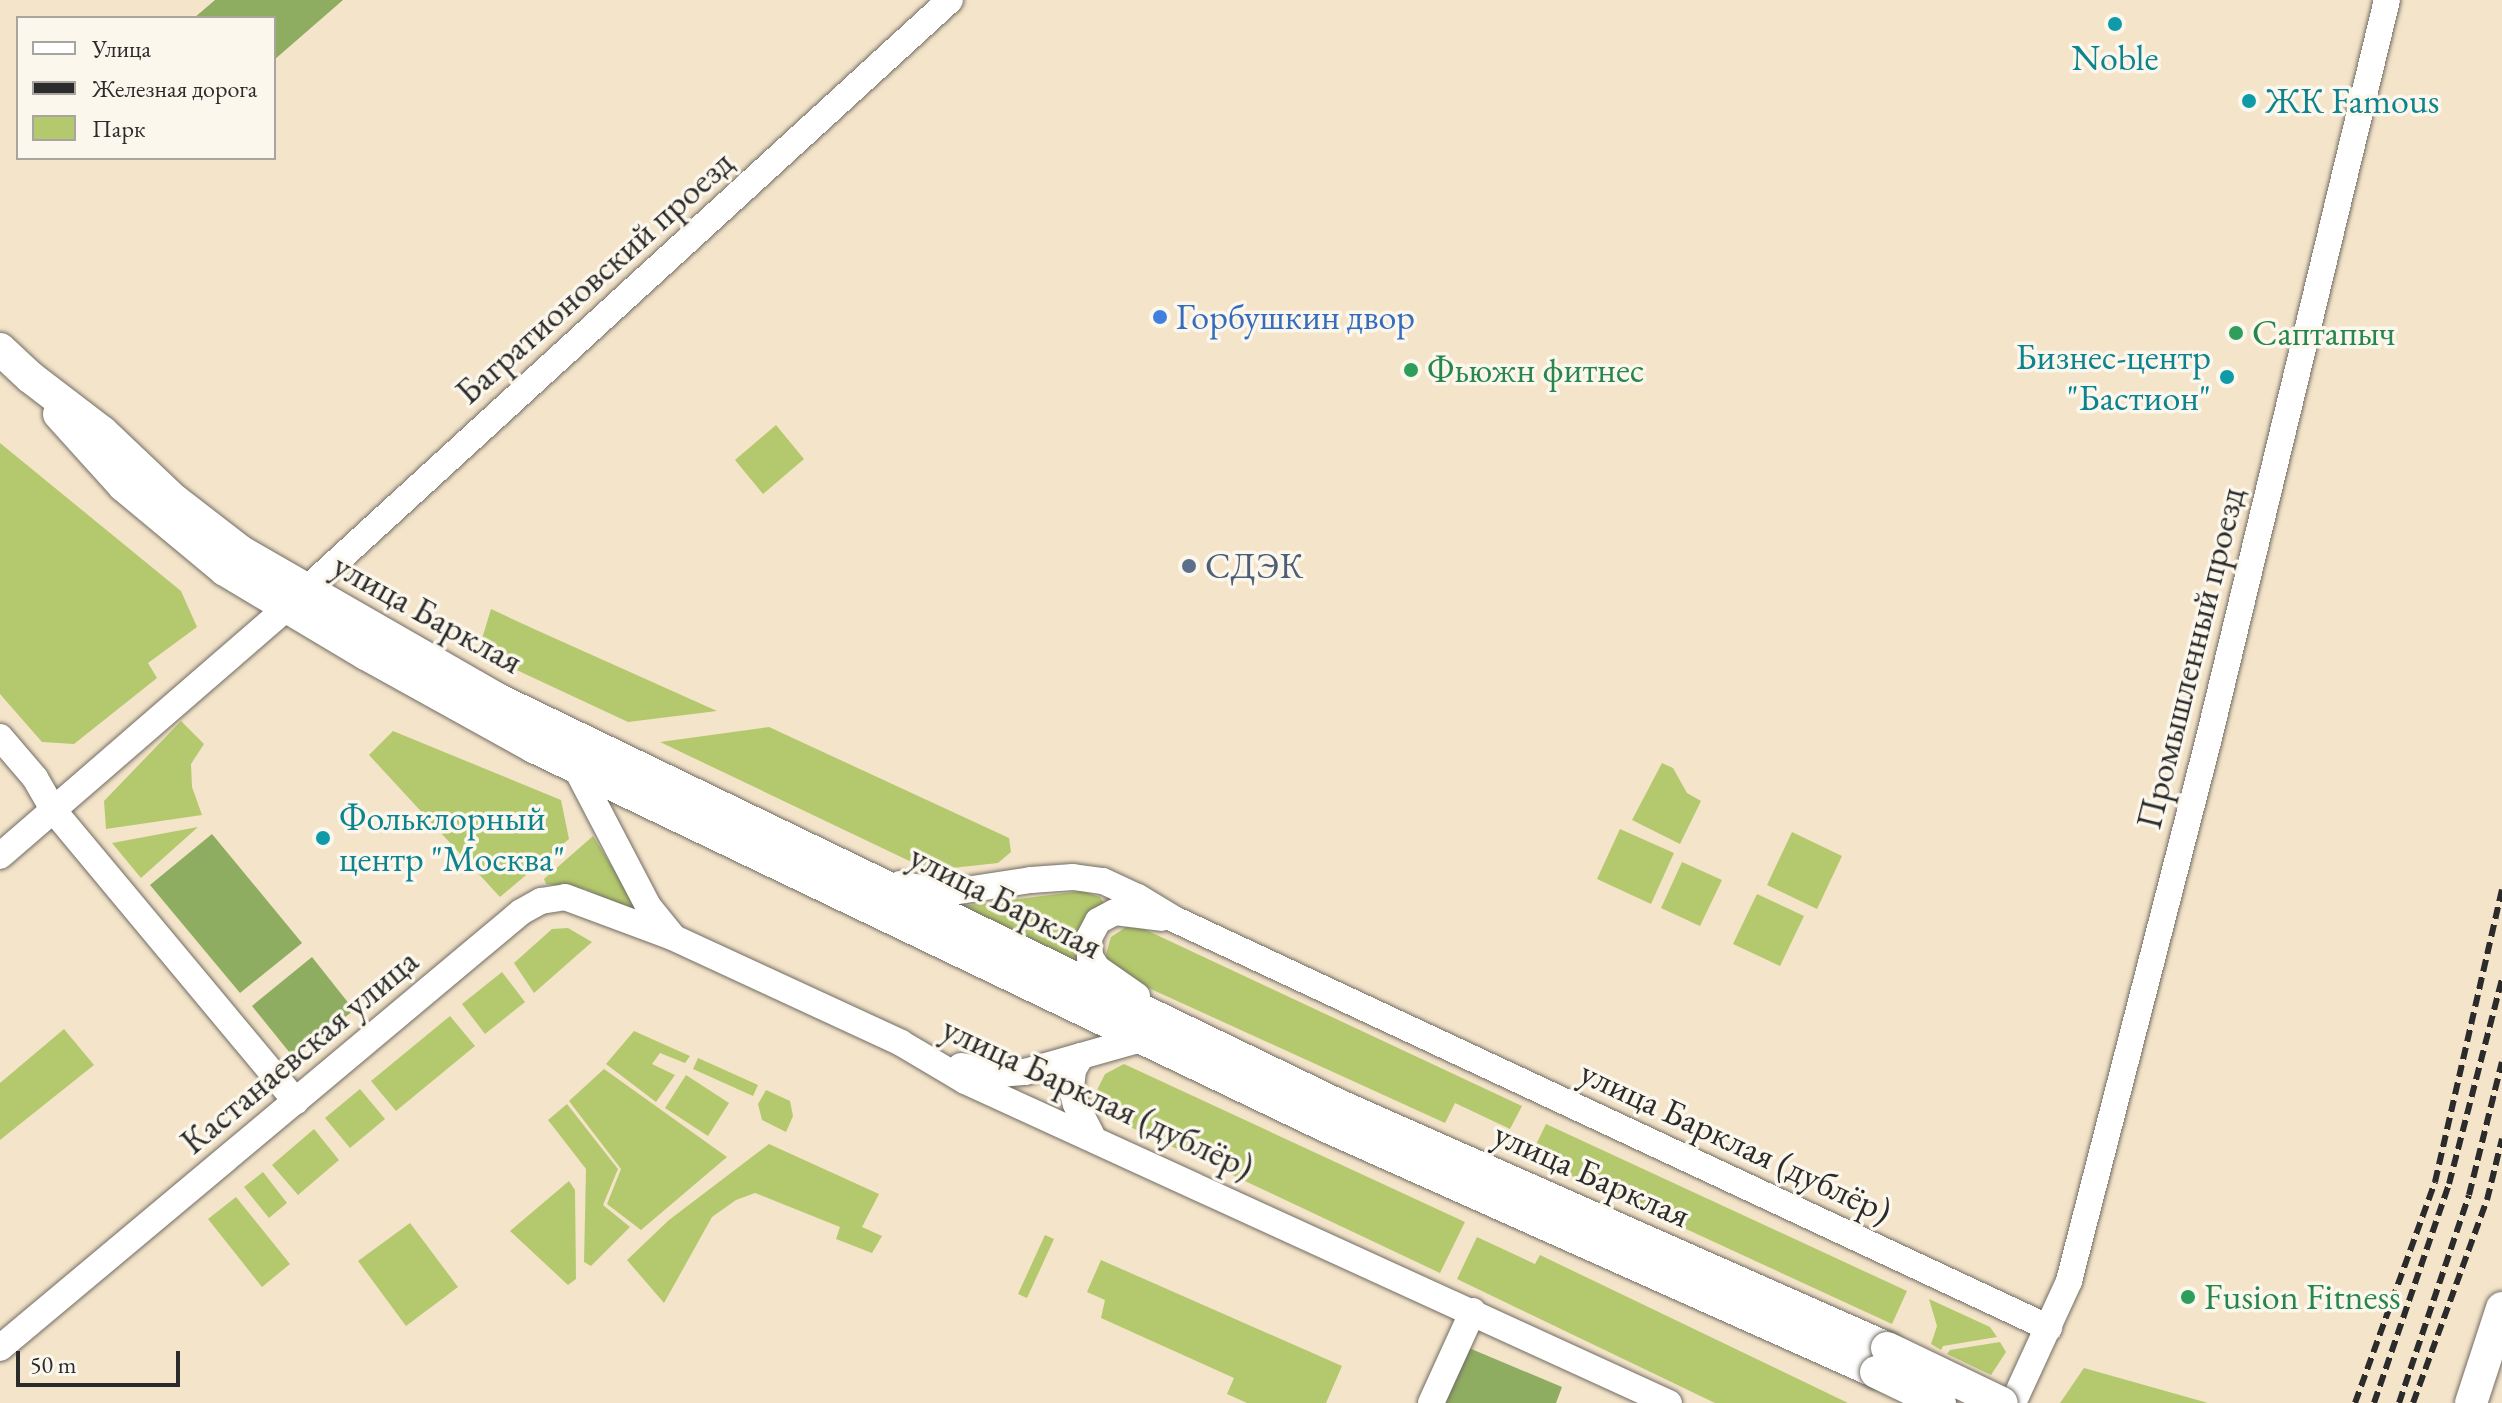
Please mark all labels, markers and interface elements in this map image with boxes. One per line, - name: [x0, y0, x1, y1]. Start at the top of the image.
- marker: Noble: [2106, 15, 2124, 33]
- legend: [16, 16, 276, 160]
- text: Улица: [92, 33, 151, 64]
- place label: Noble: [2071, 36, 2159, 80]
- text: Железная дорога: [92, 73, 257, 104]
- place label: ЖК Famous: [2265, 79, 2439, 123]
- marker: ЖК Famous: [2240, 92, 2258, 110]
- text: Парк: [92, 113, 145, 144]
- street label: Багратионовский проезд: [446, 141, 742, 413]
- place label: Горбушкин двор: [1176, 295, 1415, 339]
- marker: Горбушкин двор: [1151, 308, 1169, 326]
- place label: Саптапыч: [2252, 311, 2395, 355]
- marker: Саптапыч: [2227, 324, 2245, 342]
- place label: Бизнес-центр "Бастион": [2015, 334, 2211, 419]
- place label: Фьюжн фитнес: [1427, 348, 1644, 392]
- marker: Фьюжн фитнес: [1402, 361, 1420, 379]
- marker: Бизнес-центр "Бастион": [2218, 368, 2236, 386]
- street label: Промышленный проезд: [2127, 483, 2253, 833]
- street label: улица Барклая: [326, 543, 530, 683]
- place label: СДЭК: [1205, 544, 1303, 588]
- marker: СДЭК: [1180, 557, 1198, 575]
- place label: Фольклорный центр "Москва": [339, 795, 565, 880]
- marker: Фольклорный центр "Москва": [314, 829, 332, 847]
- street label: улица Барклая: [902, 834, 1110, 968]
- street label: Кастанаевская улица: [171, 939, 427, 1163]
- street label: улица Барклая (дублёр): [935, 1006, 1261, 1188]
- street label: улица Барклая (дублёр): [1573, 1050, 1899, 1232]
- street label: улица Барклая: [1487, 1111, 1697, 1237]
- place label: Fusion Fitness: [2204, 1275, 2401, 1319]
- marker: Fusion Fitness: [2179, 1288, 2197, 1306]
- scale bar: [20, 1335, 184, 1385]
- text: 50 m: [30, 1349, 77, 1380]

